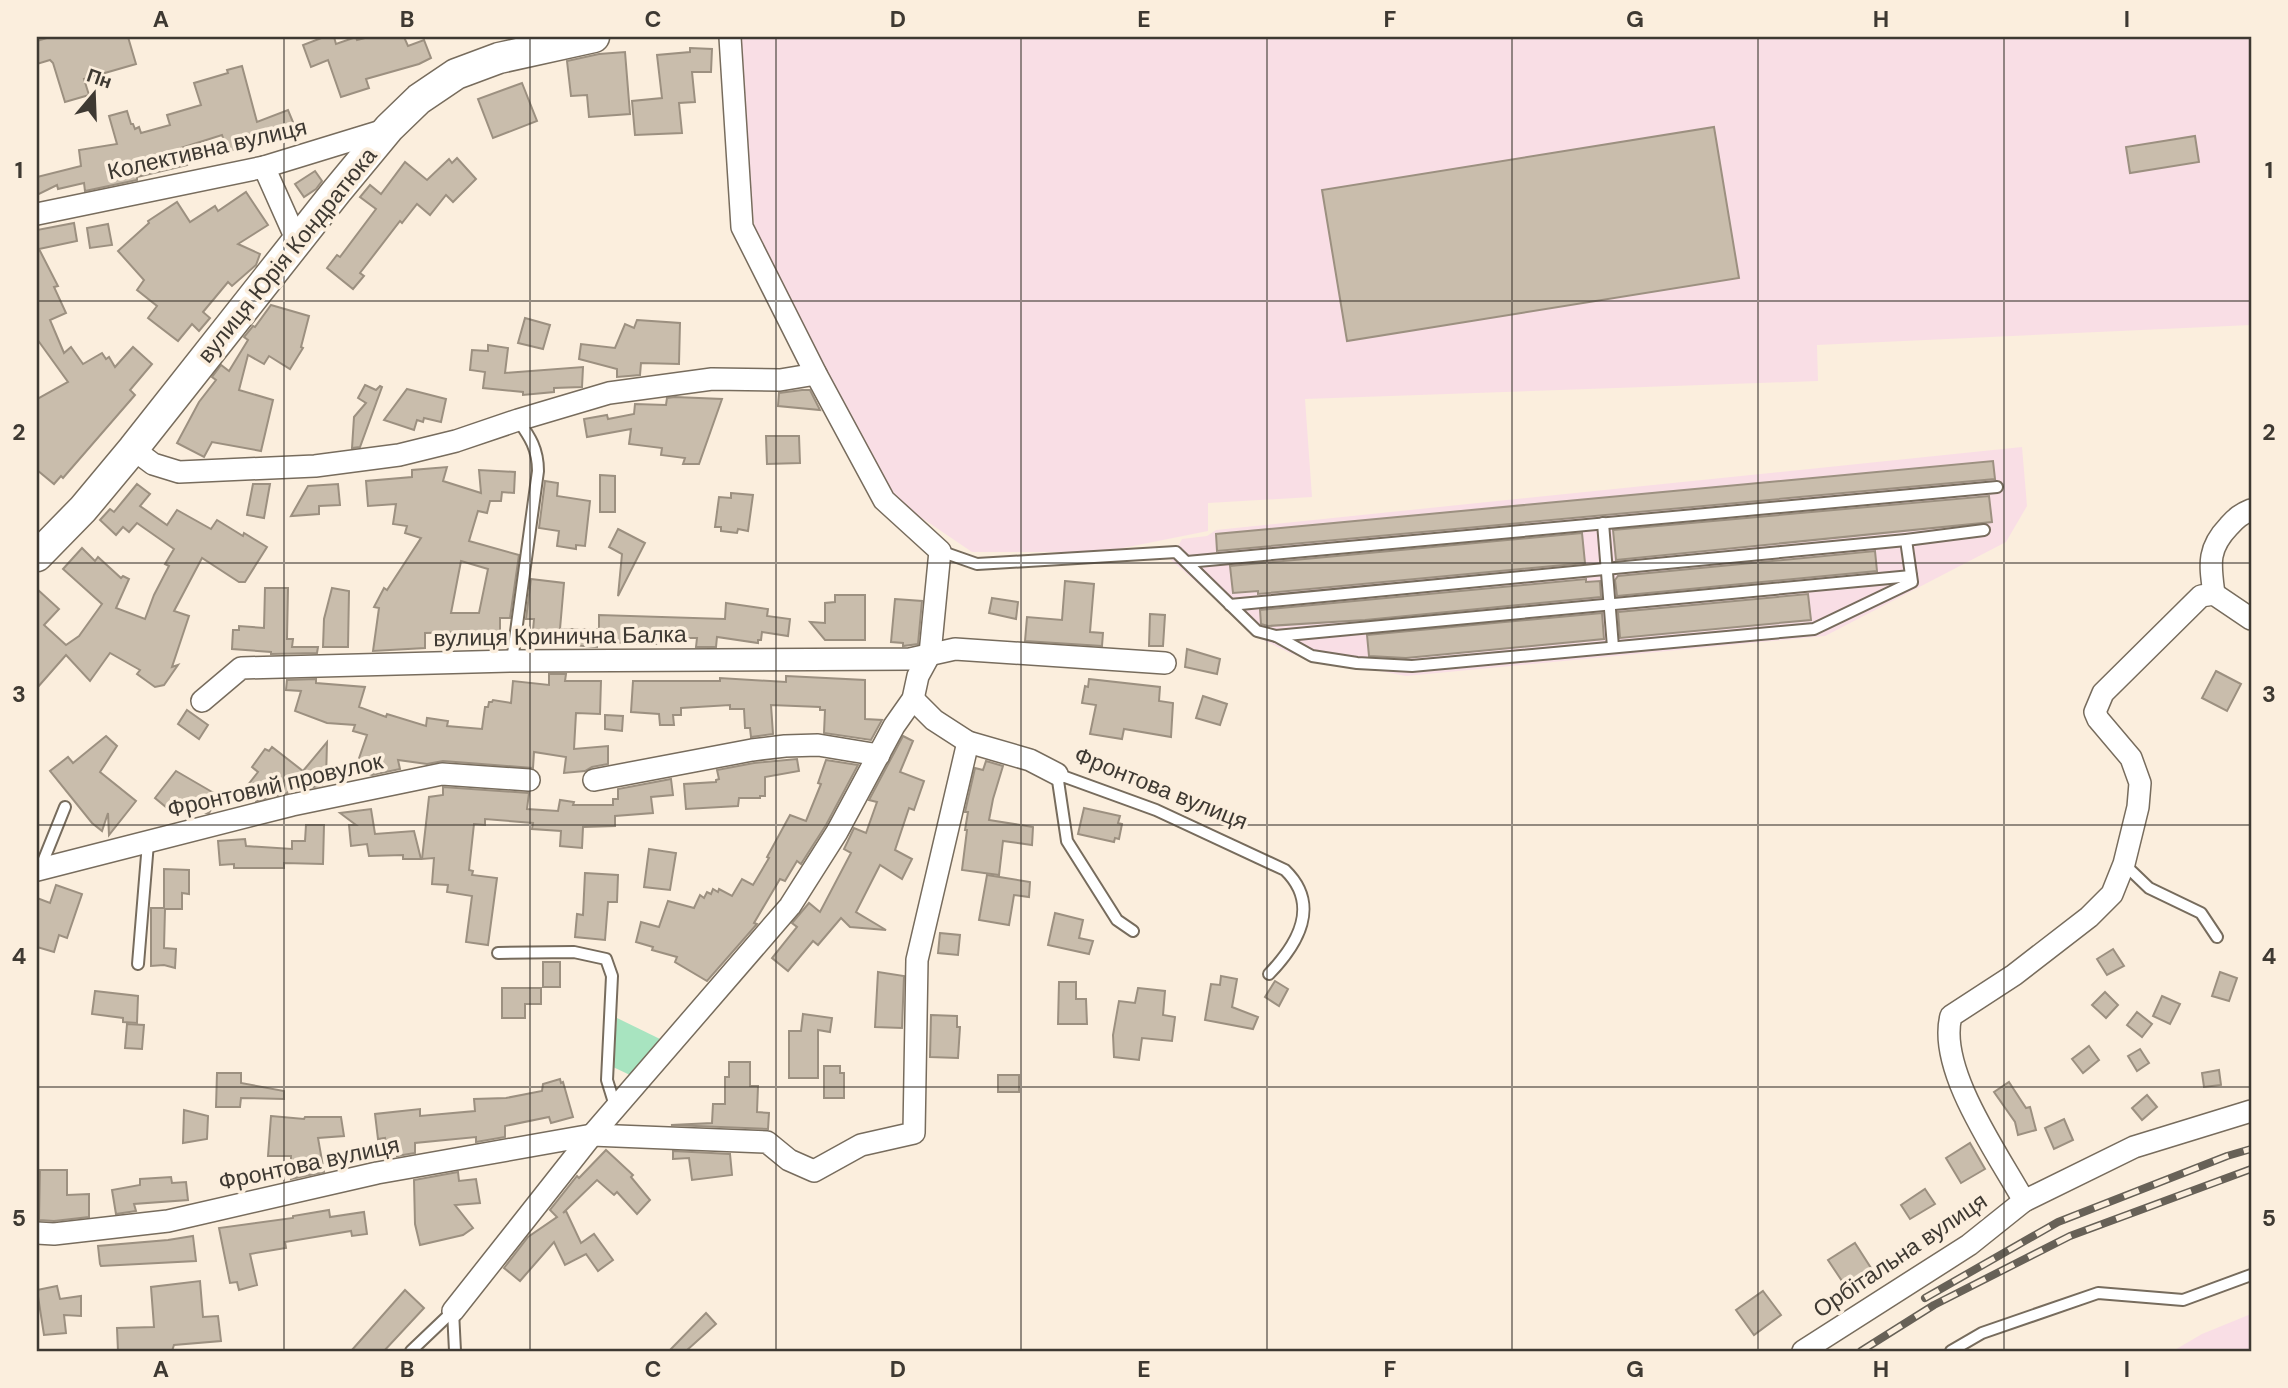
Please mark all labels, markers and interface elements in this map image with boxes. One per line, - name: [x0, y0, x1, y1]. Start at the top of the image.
- text: A: [153, 4, 169, 34]
- text: B: [400, 4, 414, 34]
- text: C: [645, 4, 661, 34]
- text: D: [890, 4, 906, 34]
- text: E: [1137, 4, 1151, 34]
- text: F: [1384, 4, 1397, 34]
- text: G: [1626, 4, 1644, 34]
- text: H: [1873, 4, 1889, 34]
- text: I: [2124, 4, 2130, 34]
- north arrow: [60, 60, 130, 130]
- text: Пн: [83, 62, 115, 94]
- street label: Колективна вулиця: [104, 111, 310, 187]
- street label: вулиця Юрія Кондратюка: [191, 141, 383, 369]
- text: 1: [15, 155, 23, 185]
- text: 1: [2265, 155, 2273, 185]
- text: 2: [12, 417, 26, 447]
- text: 2: [2262, 417, 2276, 447]
- street label: вулиця Кринична Балка: [433, 619, 687, 653]
- text: 3: [12, 679, 26, 709]
- text: 3: [2262, 679, 2276, 709]
- street label: Фронтова вулиця: [1070, 740, 1252, 836]
- street label: Фронтовий провулок: [164, 745, 387, 824]
- text: 4: [12, 941, 27, 971]
- text: 4: [2262, 941, 2277, 971]
- street label: Фронтова вулиця: [216, 1129, 402, 1197]
- street label: Орбітальна вулиця: [1807, 1186, 1993, 1324]
- text: 5: [12, 1203, 26, 1233]
- text: 5: [2262, 1203, 2276, 1233]
- text: A: [153, 1354, 169, 1384]
- text: B: [400, 1354, 414, 1384]
- text: C: [645, 1354, 661, 1384]
- text: D: [890, 1354, 906, 1384]
- text: E: [1137, 1354, 1151, 1384]
- text: F: [1384, 1354, 1397, 1384]
- text: G: [1626, 1354, 1644, 1384]
- text: H: [1873, 1354, 1889, 1384]
- text: I: [2124, 1354, 2130, 1384]

